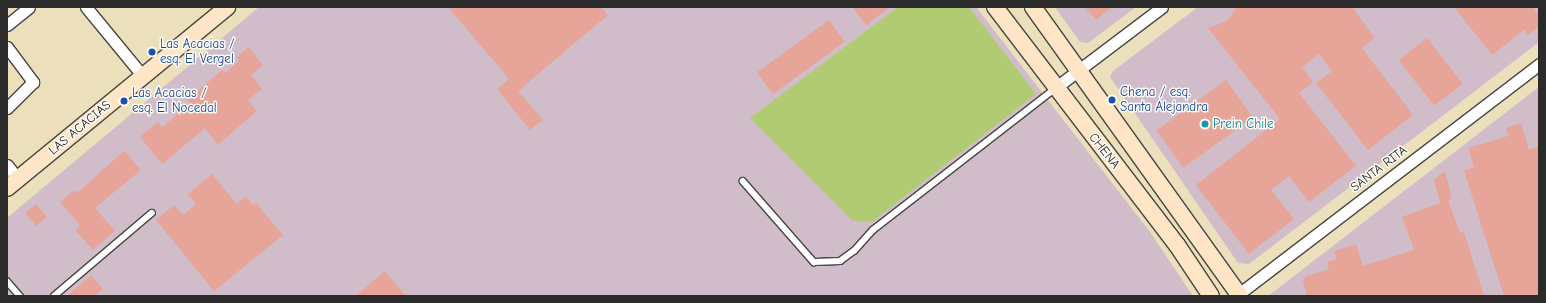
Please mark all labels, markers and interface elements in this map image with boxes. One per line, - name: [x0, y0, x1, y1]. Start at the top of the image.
- place label: Las Acacias / esq. El Vergel: [160, 37, 235, 68]
- marker: Las Acacias / esq. El Vergel: [147, 47, 157, 57]
- place label: Chena / esq. Santa Alejandra: [1120, 85, 1208, 116]
- place label: Las Acacias / esq. El Nocedal: [132, 86, 217, 117]
- marker: Chena / esq. Santa Alejandra: [1107, 95, 1117, 105]
- marker: Las Acacias / esq. El Nocedal: [119, 96, 129, 106]
- street label: LAS ACACIAS: [46, 97, 114, 159]
- place label: Prein Chile: [1213, 116, 1273, 132]
- marker: Prein Chile: [1200, 119, 1210, 129]
- street label: CHENA: [1085, 130, 1123, 172]
- street label: SANTA RITA: [1348, 143, 1410, 195]

